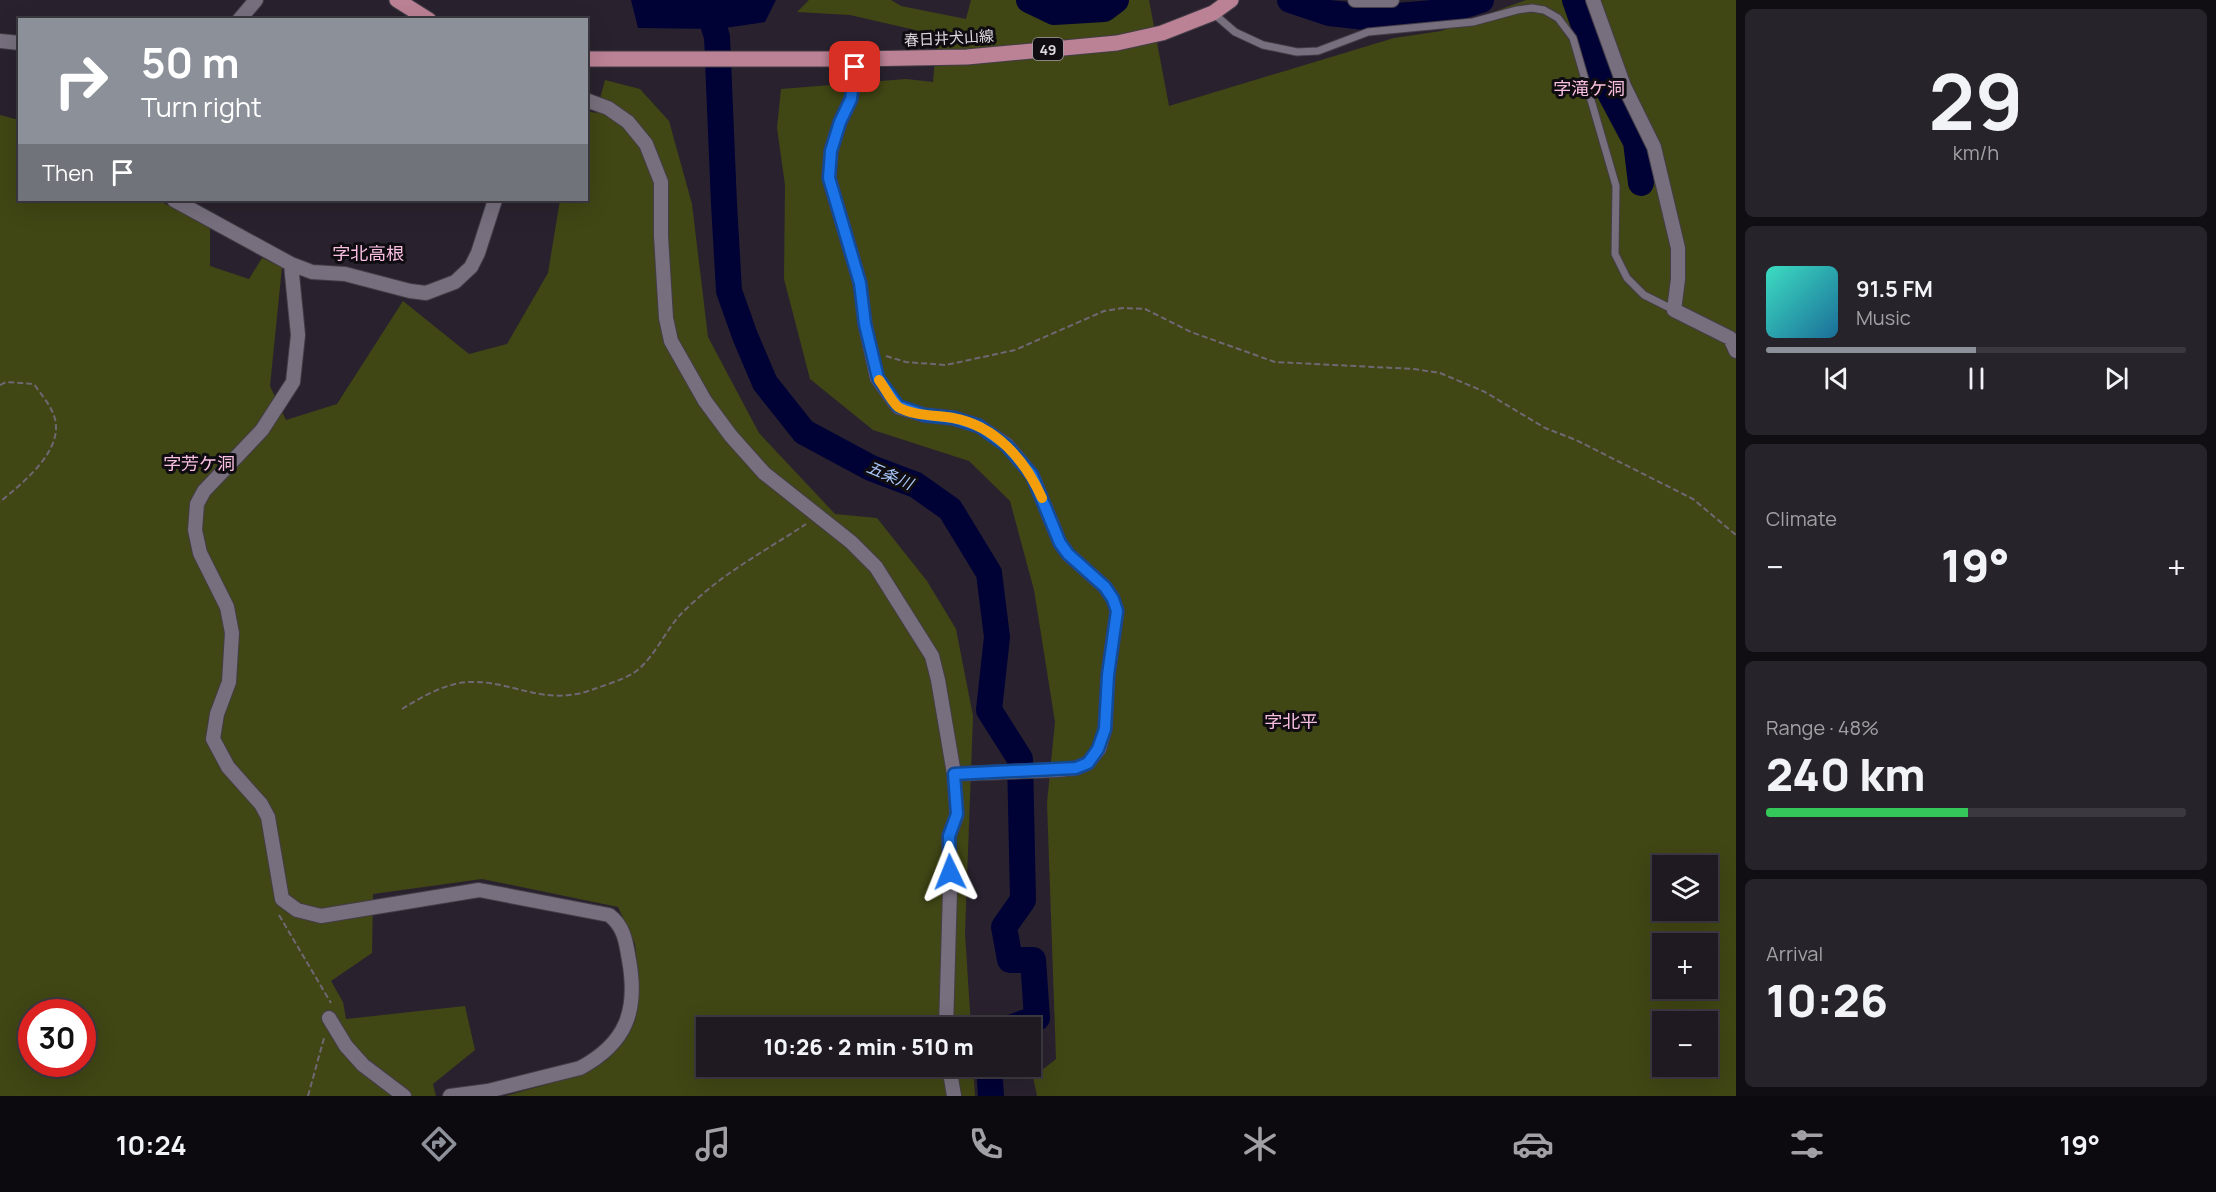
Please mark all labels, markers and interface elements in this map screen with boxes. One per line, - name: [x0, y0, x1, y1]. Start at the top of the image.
- street label: 春日井犬山線: [904, 25, 994, 51]
- text: 50 m: [141, 33, 239, 91]
- road number: 49: [1033, 38, 1063, 60]
- pin: [829, 41, 880, 92]
- icon: right: [42, 42, 120, 120]
- text: 29: [1929, 47, 2023, 153]
- icon: arrive: [838, 50, 871, 83]
- district label: 字滝ケ洞: [1553, 76, 1625, 100]
- text: Turn right: [141, 88, 262, 125]
- text: km/h: [1953, 139, 1999, 166]
- icon: arrive: [106, 156, 139, 189]
- text: Then: [42, 158, 94, 188]
- district label: 字北高根: [332, 241, 404, 265]
- text: 91.5 FM: [1856, 274, 1933, 304]
- text: Music: [1856, 304, 1911, 331]
- icon: previous: [1820, 362, 1853, 395]
- icon: pause: [1960, 362, 1993, 395]
- icon: next: [2100, 362, 2133, 395]
- district label: 字芳ケ洞: [163, 451, 235, 475]
- water label: 五条川: [864, 455, 918, 495]
- text: Climate: [1766, 505, 1837, 532]
- text: 19°: [1941, 534, 2010, 596]
- text: −: [1766, 544, 1784, 589]
- text: +: [2167, 544, 2186, 589]
- district label: 字北平: [1264, 709, 1318, 733]
- text: Range · 48%: [1766, 714, 1879, 741]
- text: 240 km: [1766, 743, 1925, 805]
- position arrow: [918, 840, 982, 904]
- map controls: [1652, 855, 1718, 1077]
- button: layers: [1652, 855, 1718, 921]
- button: +: [1652, 933, 1718, 999]
- text: Arrival: [1766, 940, 1823, 967]
- text: 10:26: [1766, 969, 1888, 1031]
- speed limit sign: 30: [18, 999, 96, 1077]
- button: −: [1652, 1011, 1718, 1077]
- text: 10:26 · 2 min · 510 m: [763, 1032, 974, 1062]
- icon: directions: [418, 1123, 460, 1165]
- icon: music: [692, 1123, 734, 1165]
- icon: phone: [965, 1123, 1007, 1165]
- icon: climate: [1239, 1123, 1281, 1165]
- icon: car: [1512, 1123, 1554, 1165]
- icon: filters: [1786, 1123, 1828, 1165]
- text: 10:24: [116, 1126, 187, 1163]
- text: 19°: [2059, 1126, 2100, 1163]

